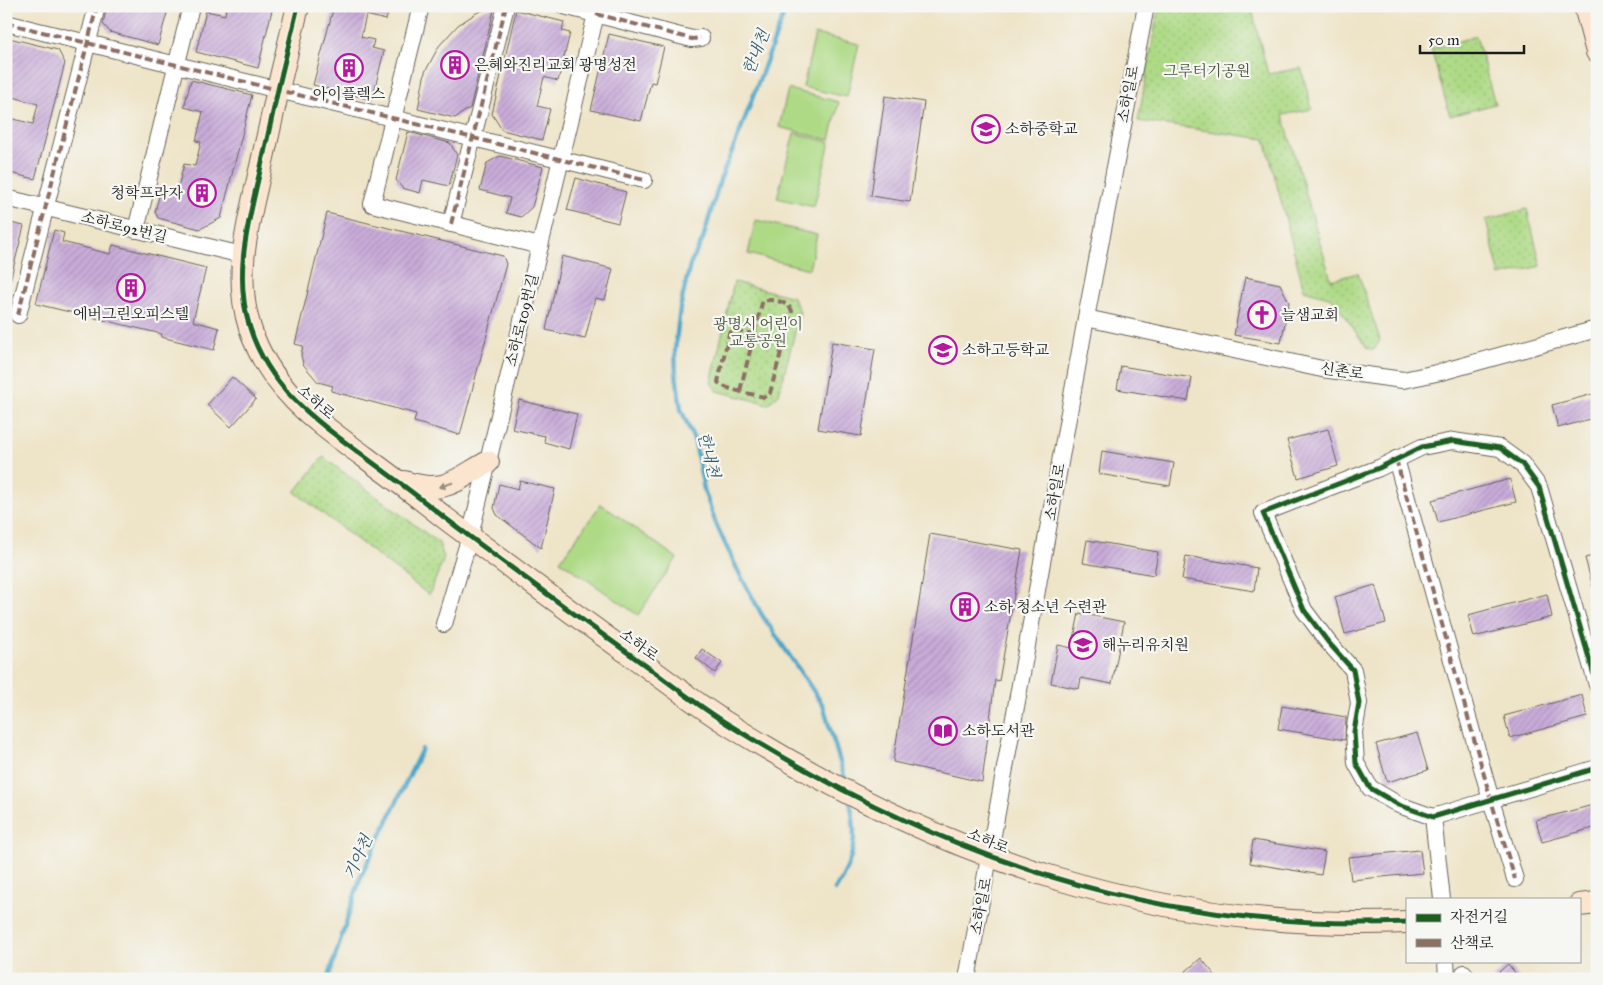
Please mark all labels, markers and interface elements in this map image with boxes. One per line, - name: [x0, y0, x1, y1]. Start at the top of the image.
- scale bar: [1420, 22, 1524, 54]
- water label: 한내천: [739, 26, 774, 77]
- text: 50 m: [1428, 31, 1460, 49]
- building icon: 은혜와진리교회 광명성전: [440, 50, 470, 80]
- building icon: 아이플렉스: [334, 53, 364, 83]
- place label: 은혜와진리교회 광명성전: [474, 56, 637, 74]
- park label: 그루터기공원: [1164, 62, 1250, 80]
- street label: 소하일로: [1114, 63, 1142, 124]
- place label: 아이플렉스: [313, 85, 386, 103]
- school or university icon: 소하중학교: [971, 114, 1001, 144]
- place label: 소하중학교: [1005, 120, 1078, 138]
- building icon: 청학프라자: [187, 178, 217, 208]
- place label: 청학프라자: [111, 184, 184, 202]
- street label: 소하로92번길: [79, 208, 169, 246]
- street label: 소하로109번길: [502, 272, 542, 368]
- building icon: 에버그린오피스텔: [116, 273, 146, 303]
- church icon: 늘샘교회: [1247, 300, 1277, 330]
- place label: 에버그린오피스텔: [73, 305, 189, 323]
- place label: 늘샘교회: [1281, 306, 1339, 324]
- park label: 광명시 어린이 교통공원: [713, 315, 803, 350]
- school or university icon: 소하고등학교: [928, 335, 958, 365]
- place label: 소하고등학교: [962, 341, 1049, 359]
- street label: 신촌로: [1319, 359, 1365, 383]
- street label: 소하로: [294, 381, 339, 423]
- water label: 한내천: [694, 430, 724, 481]
- street label: 소하일로: [1041, 461, 1069, 522]
- one-way arrow: [438, 482, 453, 490]
- building icon: 소하 청소년 수련관: [950, 592, 980, 622]
- place label: 소하 청소년 수련관: [984, 598, 1107, 616]
- street label: 소하로: [616, 625, 662, 665]
- school or university icon: 해누리유치원: [1068, 630, 1098, 660]
- place label: 해누리유치원: [1102, 636, 1189, 654]
- library icon: 소하도서관: [928, 716, 958, 746]
- place label: 소하도서관: [962, 722, 1035, 740]
- street label: 소하로: [964, 825, 1012, 858]
- water label: 기아천: [340, 831, 377, 882]
- street label: 소하일로: [967, 875, 995, 936]
- legend: [1406, 898, 1580, 962]
- text: 자전거길: [1450, 908, 1508, 926]
- text: 산책로: [1450, 934, 1494, 952]

